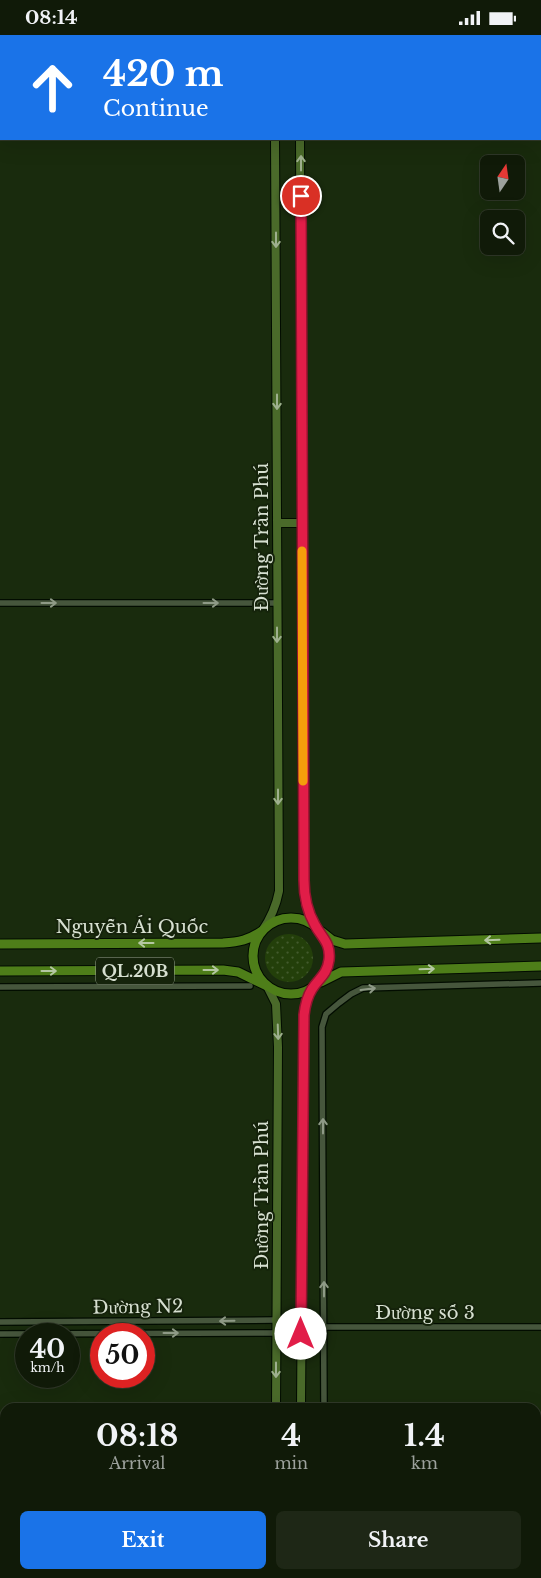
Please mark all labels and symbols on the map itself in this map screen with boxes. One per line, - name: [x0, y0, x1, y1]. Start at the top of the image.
- one-way arrow: [296, 155, 306, 172]
- north arrow: [480, 155, 525, 200]
- pin: [280, 175, 322, 217]
- one-way arrow: [271, 232, 281, 248]
- one-way arrow: [272, 394, 282, 410]
- street label: Đường Trần Phú: [251, 463, 273, 611]
- one-way arrow: [40, 598, 56, 608]
- one-way arrow: [202, 598, 219, 608]
- one-way arrow: [272, 626, 282, 643]
- one-way arrow: [273, 789, 283, 805]
- street label: Nguyễn Ái Quốc: [56, 915, 209, 938]
- one-way arrow: [485, 935, 501, 944]
- one-way arrow: [138, 938, 154, 948]
- road number: QL.20B: [96, 957, 174, 984]
- one-way arrow: [419, 964, 435, 973]
- one-way arrow: [202, 965, 219, 975]
- one-way arrow: [40, 966, 56, 976]
- one-way arrow: [359, 984, 375, 994]
- one-way arrow: [273, 1024, 283, 1040]
- one-way arrow: [318, 1119, 328, 1135]
- street label: Đường Trần Phú: [251, 1121, 273, 1269]
- one-way arrow: [319, 1281, 329, 1298]
- street label: Đường N2: [92, 1295, 184, 1319]
- street label: Đường số 3: [375, 1302, 475, 1324]
- position arrow: [274, 1307, 326, 1359]
- one-way arrow: [219, 1316, 236, 1326]
- speed limit sign: 50: [90, 1323, 155, 1388]
- one-way arrow: [162, 1328, 179, 1338]
- one-way arrow: [271, 1361, 281, 1377]

